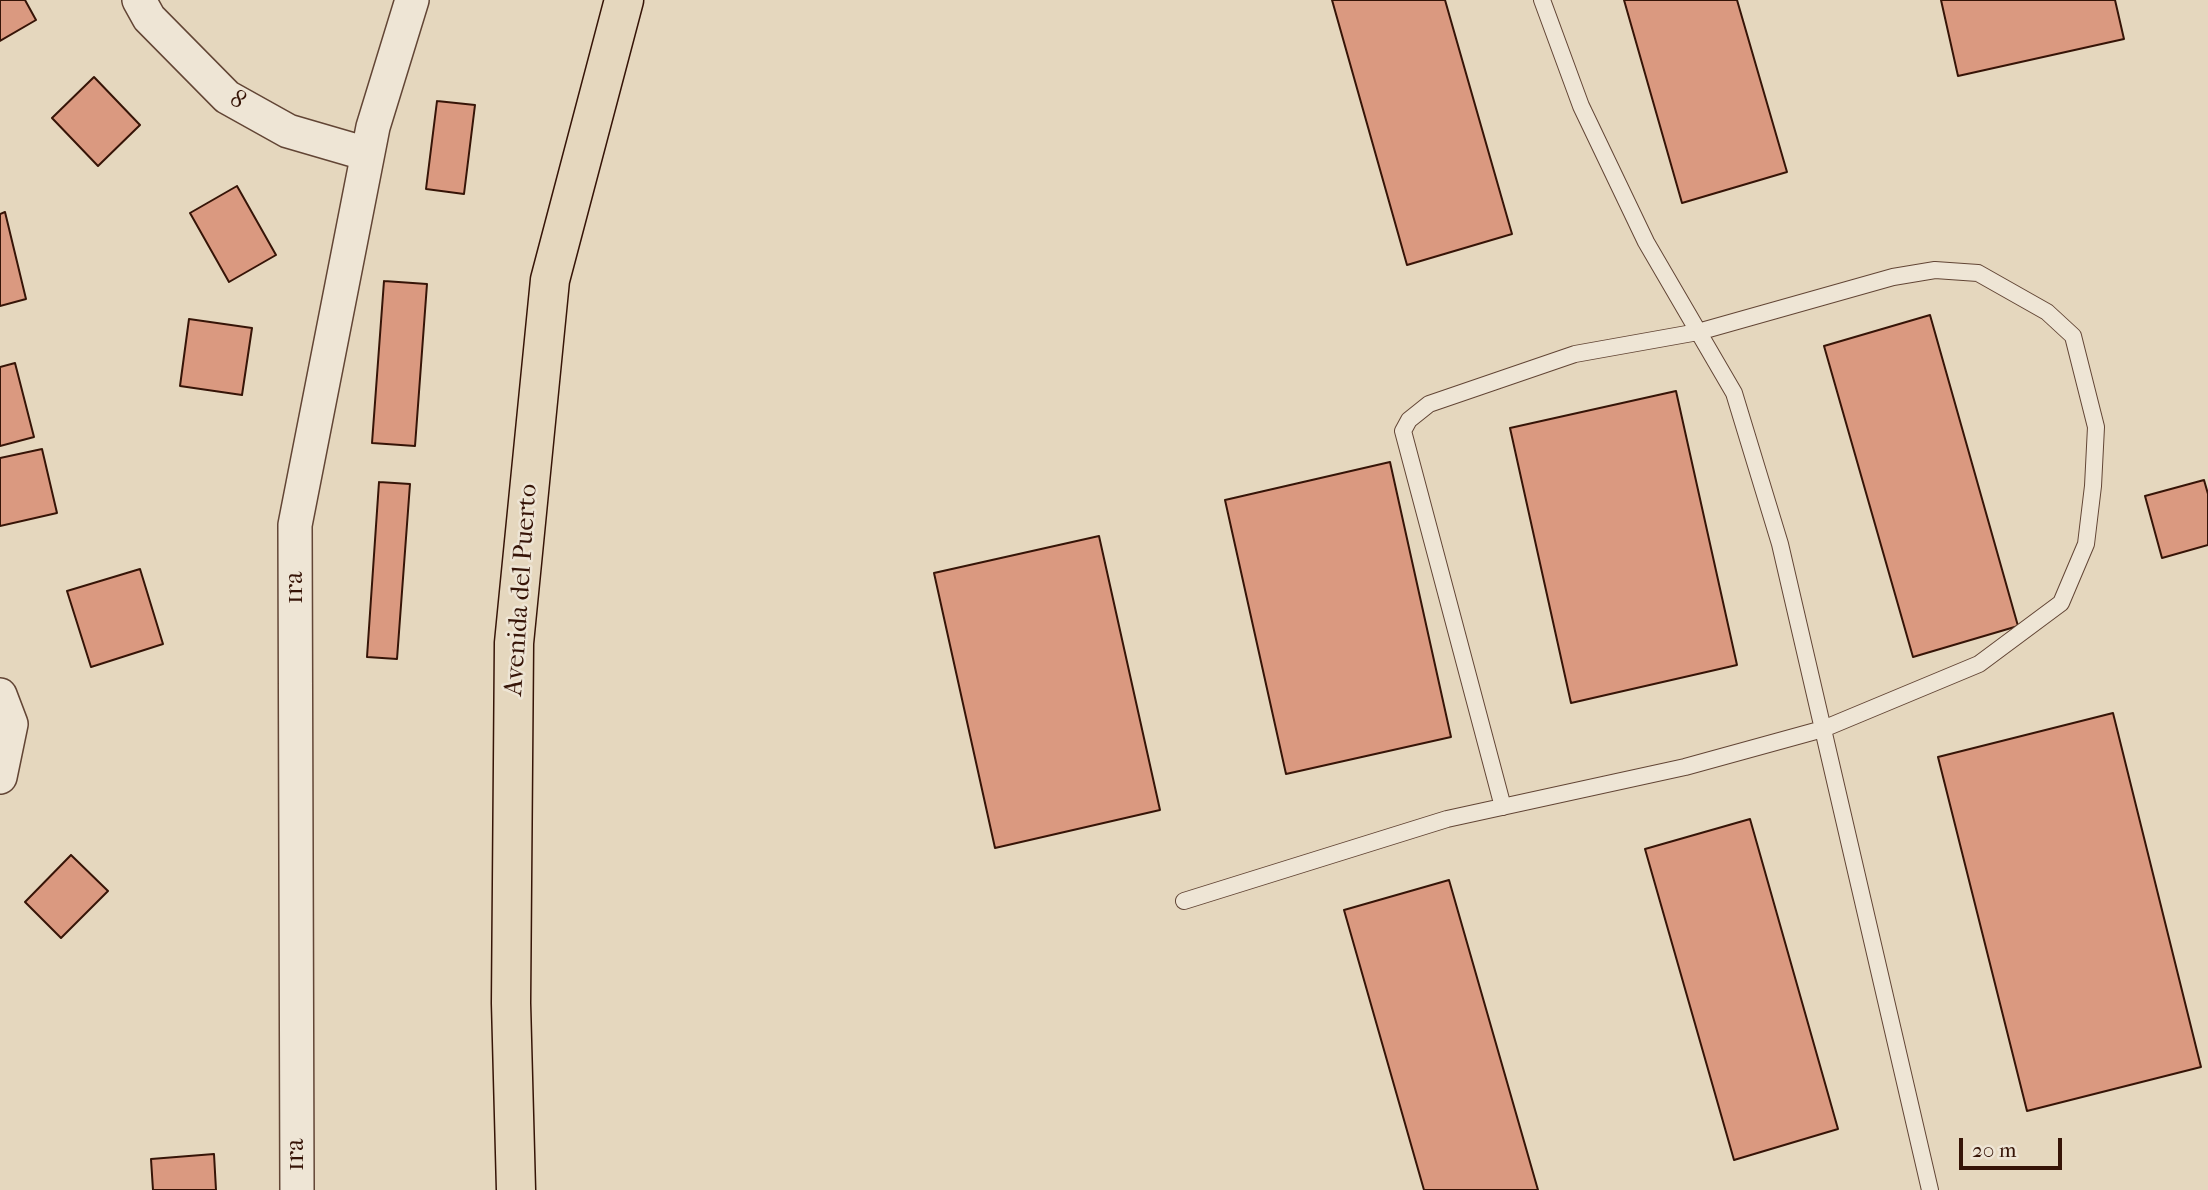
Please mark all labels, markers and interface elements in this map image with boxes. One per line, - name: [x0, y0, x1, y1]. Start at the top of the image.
- street label: 8: [223, 84, 251, 118]
- street label: Avenida del Puerto: [499, 483, 545, 697]
- street label: 1ra: [280, 572, 312, 604]
- scale bar: [1963, 1124, 2066, 1168]
- text: 20 m: [1972, 1138, 2016, 1162]
- street label: 1ra: [281, 1139, 313, 1171]

